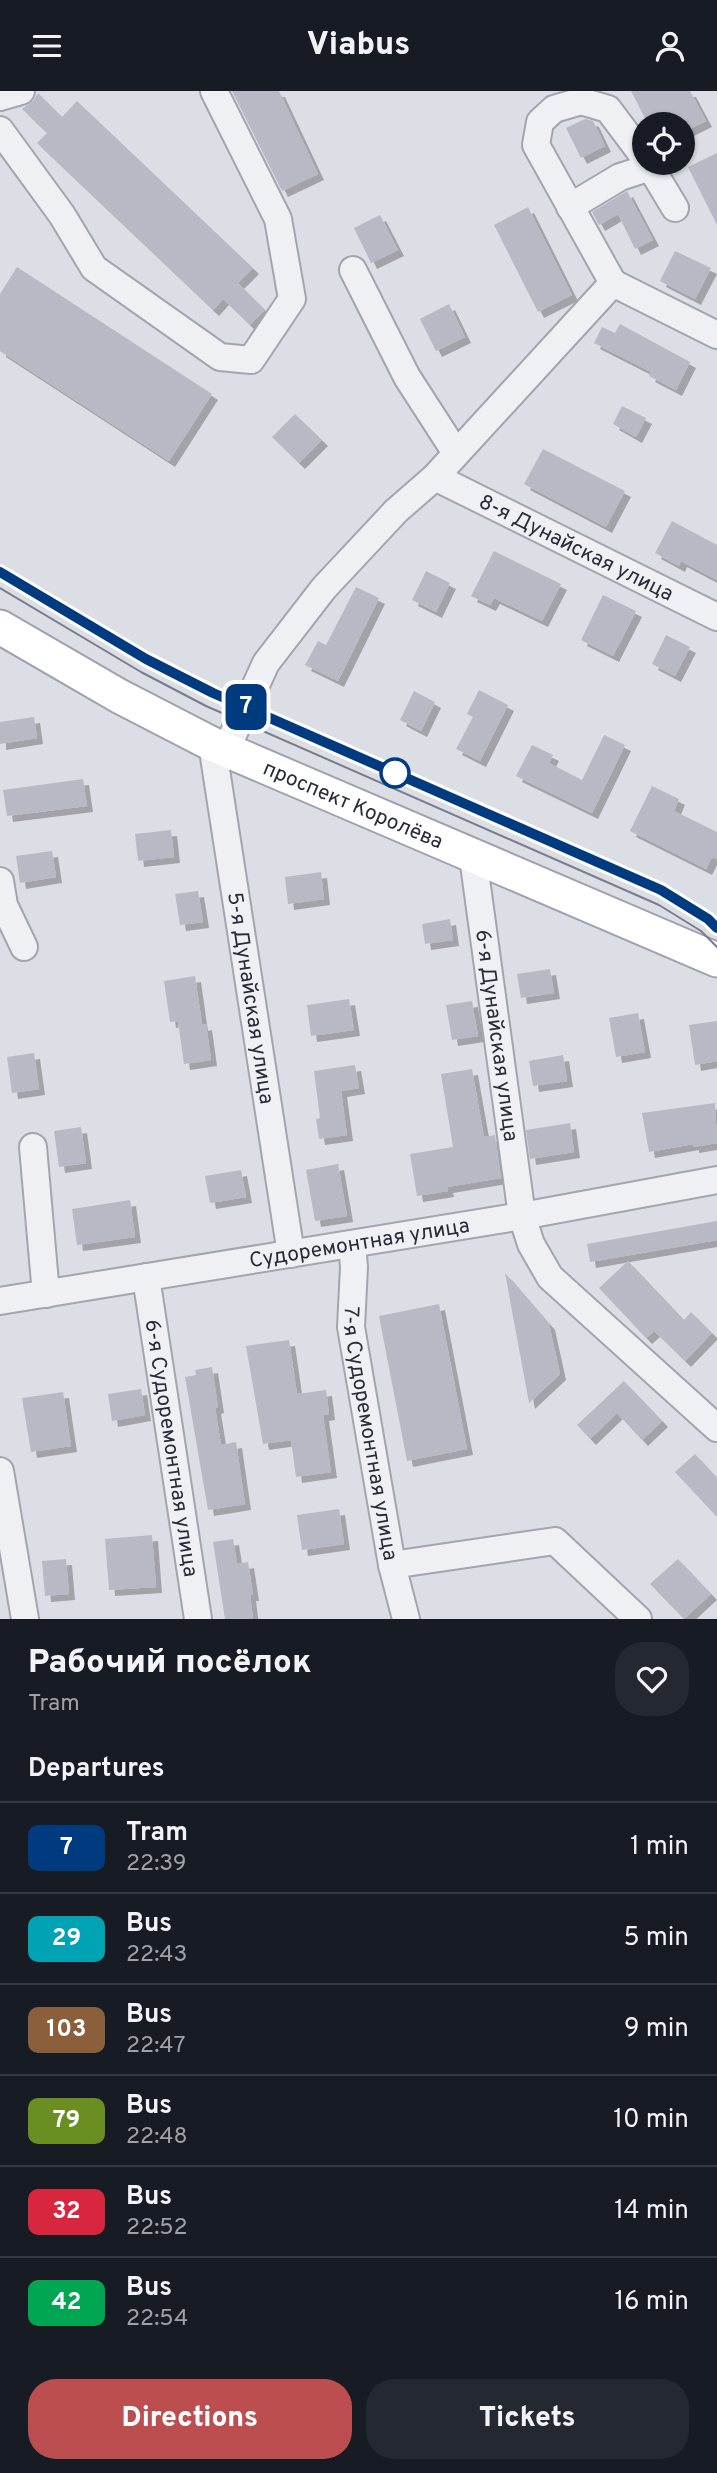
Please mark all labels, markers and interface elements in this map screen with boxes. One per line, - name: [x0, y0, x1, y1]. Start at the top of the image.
- text: Viabus: [307, 26, 410, 66]
- icon: menu: [28, 27, 66, 65]
- icon: person: [651, 27, 689, 65]
- map controls: [632, 112, 695, 175]
- button: locate: [632, 112, 695, 175]
- street label: 8-я Дунайская улица: [474, 489, 678, 608]
- line badge: 7: [223, 684, 269, 730]
- text: 7: [240, 692, 252, 722]
- street label: проспект Королёва: [259, 755, 447, 856]
- unlabelled marker: [380, 758, 410, 788]
- street label: 5-я Дунайская улица: [220, 890, 280, 1106]
- street label: 6-я Дунайская улица: [468, 928, 524, 1143]
- street label: Судоремонтная улица: [247, 1213, 472, 1275]
- street label: 7-я Судоремонтная улица: [336, 1305, 403, 1563]
- street label: 6-я Судоремонтная улица: [138, 1318, 203, 1579]
- button: heart: [615, 1642, 689, 1716]
- text: Рабочий посёлок: [28, 1643, 312, 1685]
- text: Tram: [28, 1690, 80, 1719]
- text: Departures: [28, 1753, 165, 1786]
- text: Tram: [126, 1817, 188, 1850]
- text: 1 min: [630, 1831, 689, 1864]
- text: 7: [60, 1833, 73, 1863]
- text: 22:39: [126, 1850, 186, 1879]
- text: Bus: [126, 1908, 172, 1941]
- text: 5 min: [623, 1922, 689, 1955]
- text: 29: [52, 1924, 81, 1954]
- text: 22:43: [126, 1941, 187, 1970]
- text: Bus: [126, 1999, 172, 2032]
- text: 9 min: [624, 2013, 689, 2046]
- text: 103: [47, 2015, 86, 2045]
- text: 22:47: [126, 2032, 185, 2061]
- text: Bus: [126, 2090, 172, 2123]
- text: 10 min: [613, 2104, 689, 2137]
- text: 79: [53, 2106, 80, 2136]
- text: 22:48: [126, 2123, 188, 2152]
- text: Bus: [126, 2181, 172, 2214]
- text: 14 min: [614, 2195, 689, 2228]
- text: 32: [52, 2197, 81, 2227]
- text: 22:52: [126, 2214, 188, 2243]
- text: Bus: [126, 2272, 172, 2305]
- text: 16 min: [614, 2286, 689, 2319]
- text: 42: [51, 2288, 82, 2318]
- text: 22:54: [126, 2305, 188, 2334]
- button: Directions: [28, 2379, 352, 2459]
- button: Tickets: [366, 2379, 689, 2459]

